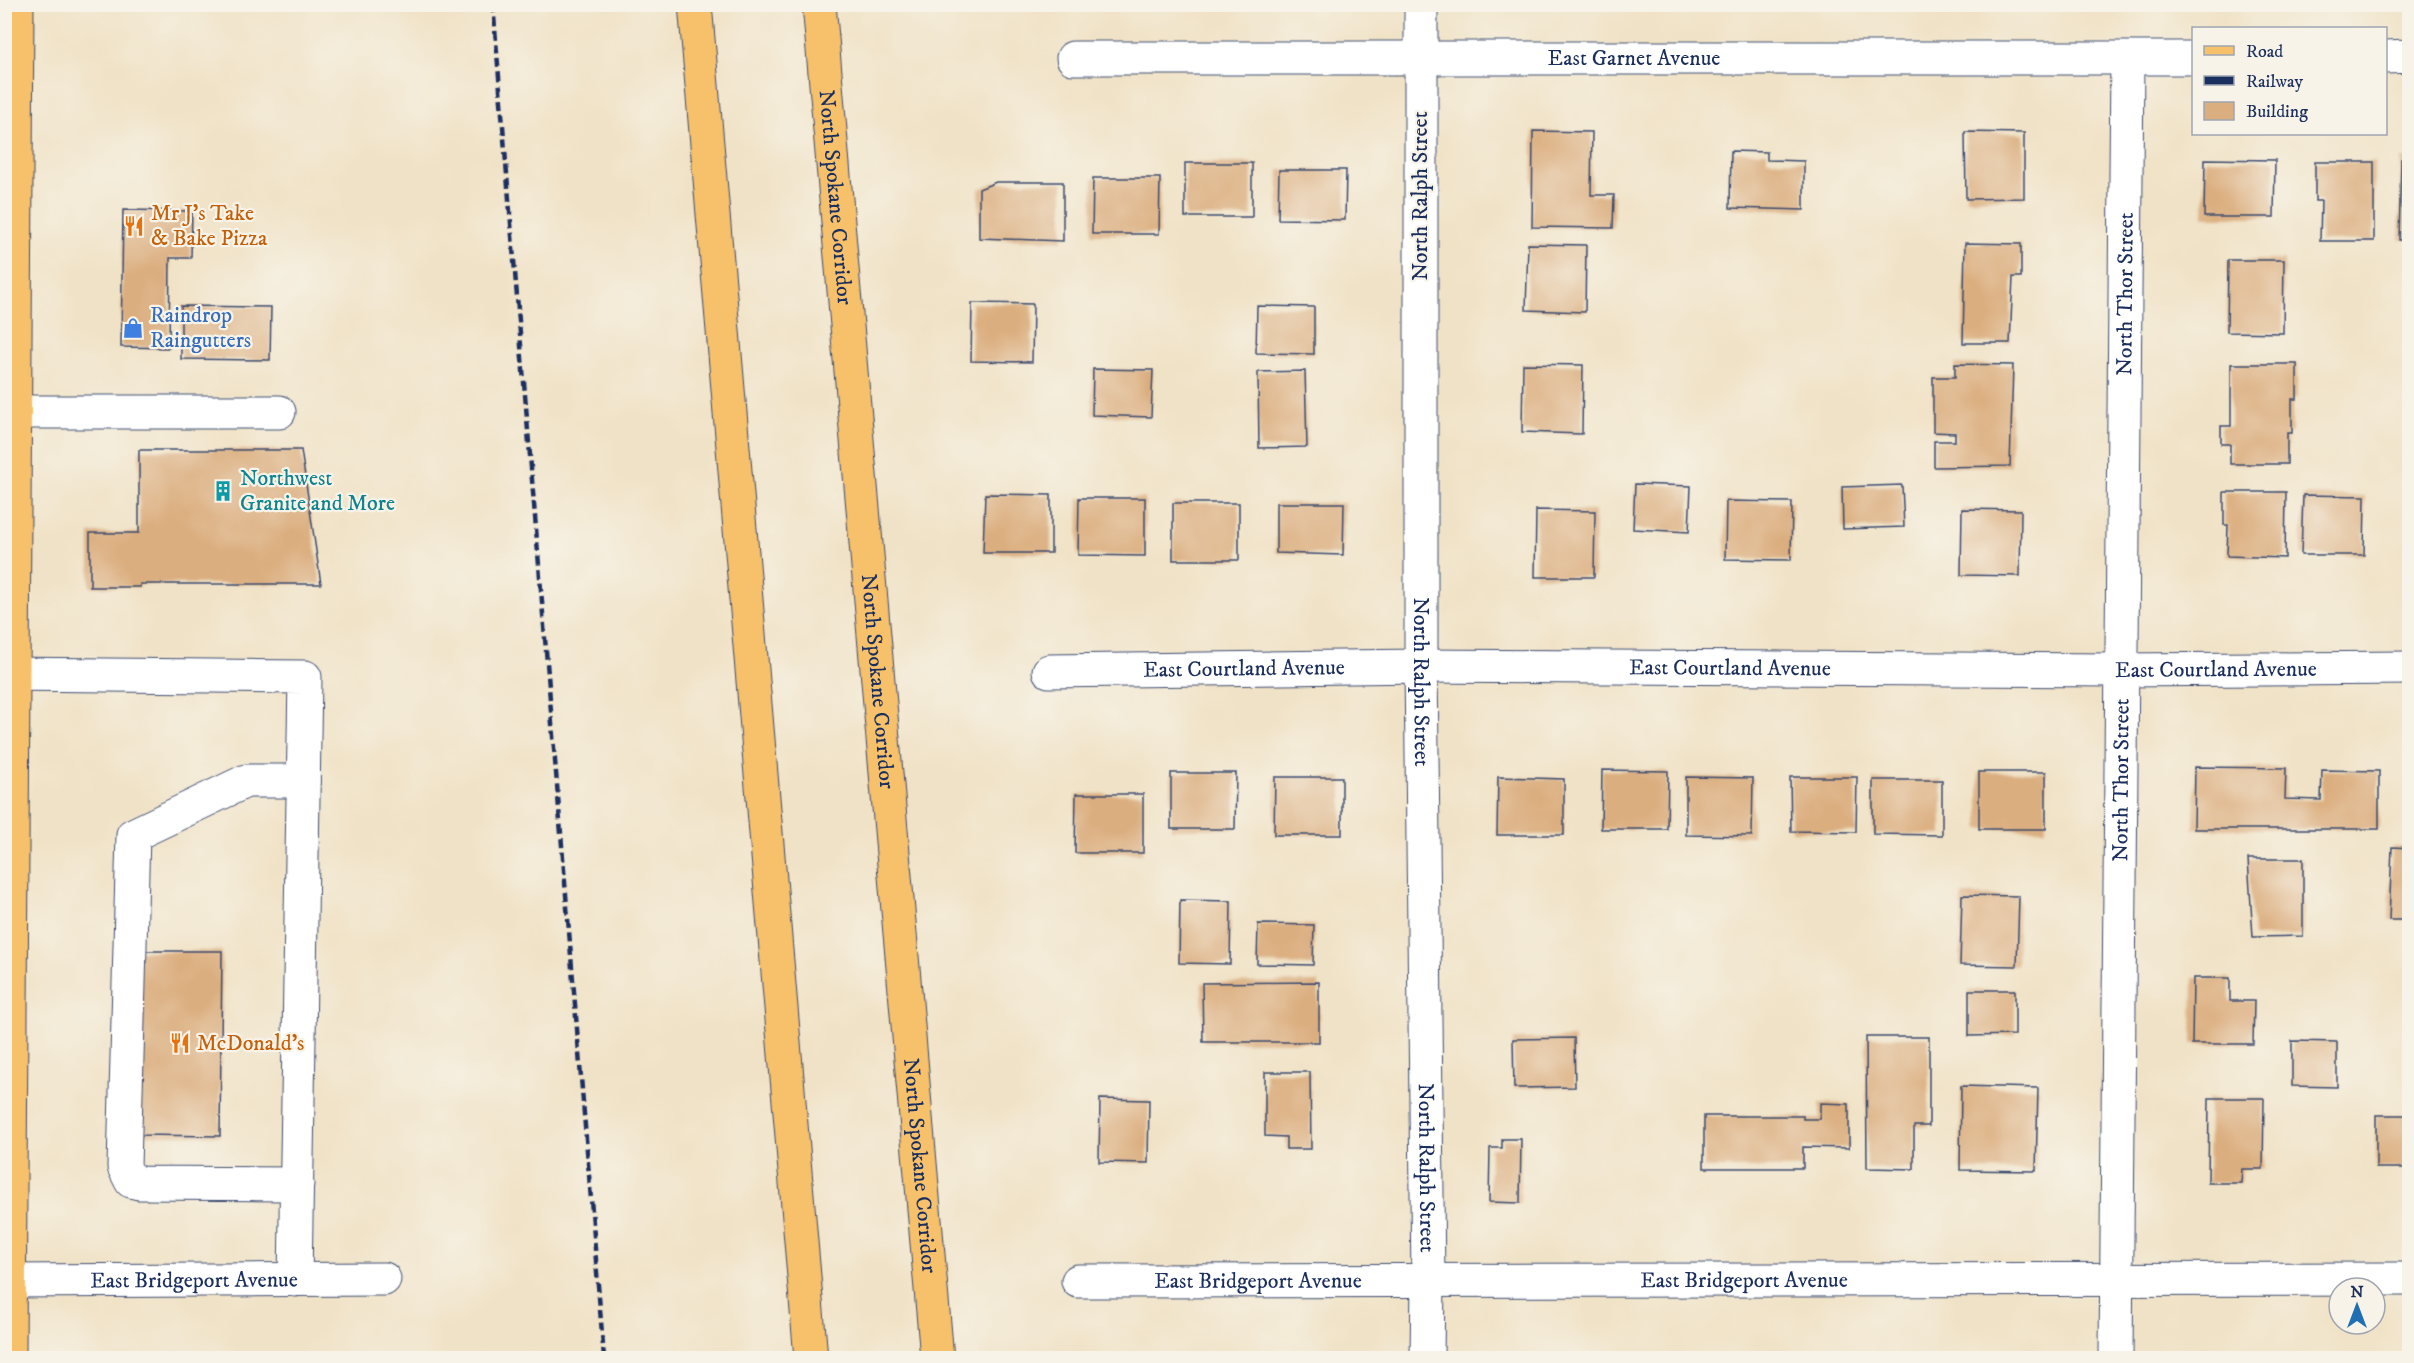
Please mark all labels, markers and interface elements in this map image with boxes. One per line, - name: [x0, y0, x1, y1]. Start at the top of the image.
- legend: [2192, 27, 2387, 135]
- text: Road: [2246, 41, 2283, 63]
- street label: East Garnet Avenue: [1548, 45, 1720, 72]
- text: Railway: [2246, 71, 2304, 93]
- street label: North Spokane Corridor: [813, 89, 859, 307]
- text: Building: [2246, 101, 2308, 123]
- street label: North Ralph Street: [1407, 111, 1434, 281]
- place label: Mr J's Take & Bake Pizza: [151, 200, 268, 252]
- street label: North Thor Street: [2111, 212, 2139, 376]
- restaurant icon: Mr J's Take & Bake Pizza: [122, 214, 146, 238]
- place label: Raindrop Raingutters: [150, 302, 251, 354]
- shop icon: Raindrop Raingutters: [121, 316, 145, 340]
- place label: Northwest Granite and More: [240, 465, 395, 517]
- building icon: Northwest Granite and More: [211, 479, 235, 503]
- street label: North Spokane Corridor: [855, 573, 901, 791]
- street label: North Ralph Street: [1408, 597, 1436, 767]
- street label: East Courtland Avenue: [1143, 654, 1345, 683]
- street label: East Courtland Avenue: [1629, 654, 1831, 682]
- street label: East Courtland Avenue: [2115, 655, 2317, 684]
- street label: North Thor Street: [2107, 698, 2135, 862]
- place label: McDonald's: [197, 1030, 304, 1057]
- restaurant icon: McDonald's: [168, 1031, 192, 1055]
- street label: North Spokane Corridor: [897, 1057, 943, 1275]
- street label: North Ralph Street: [1412, 1083, 1441, 1253]
- street label: East Bridgeport Avenue: [90, 1266, 298, 1294]
- street label: East Bridgeport Avenue: [1640, 1266, 1848, 1294]
- street label: East Bridgeport Avenue: [1154, 1267, 1362, 1294]
- north arrow: [2327, 1276, 2387, 1336]
- text: N: [2350, 1282, 2364, 1302]

